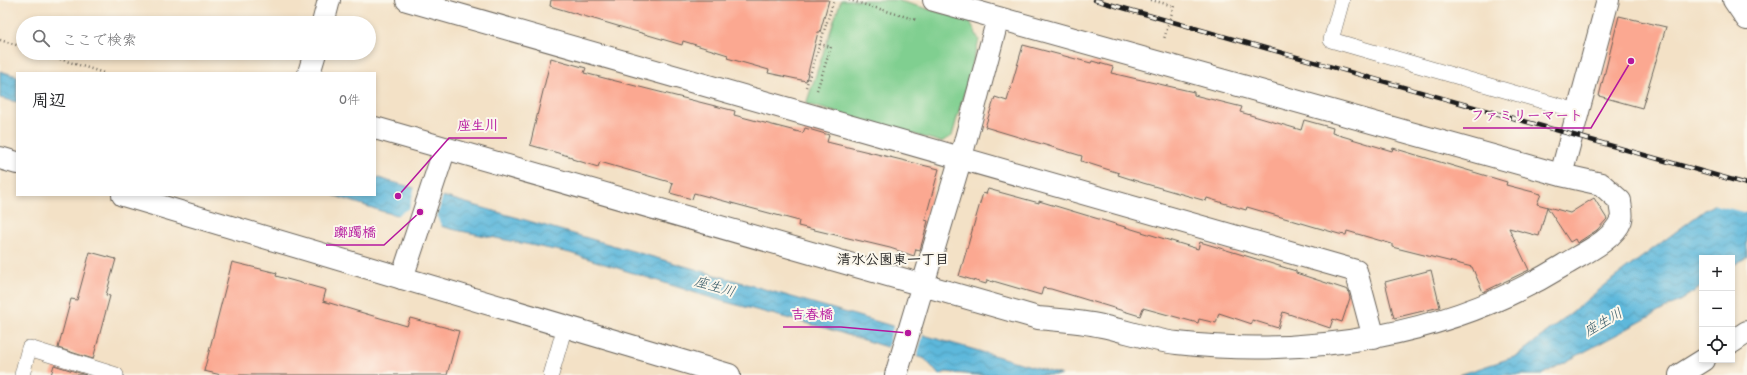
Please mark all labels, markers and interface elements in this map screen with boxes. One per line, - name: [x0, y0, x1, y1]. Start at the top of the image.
- search box: [16, 16, 376, 60]
- icon: search: [30, 27, 52, 49]
- text: ここで検索: [62, 31, 137, 49]
- text: 周辺: [32, 90, 66, 110]
- text: 0件: [339, 92, 360, 107]
- callout: ファミリーマート: [1463, 102, 1591, 128]
- text: ファミリーマート: [1471, 107, 1583, 124]
- callout: 座生川: [449, 112, 507, 138]
- text: 座生川: [457, 117, 499, 134]
- callout: 躑躅橋: [326, 219, 384, 245]
- text: 躑躅橋: [334, 224, 376, 241]
- district label: 清水公園東一丁目: [837, 251, 949, 268]
- map controls: [1699, 255, 1735, 363]
- button: +: [1699, 255, 1735, 291]
- water label: 座生川: [692, 273, 737, 300]
- button: −: [1699, 291, 1735, 327]
- callout: 吉春橋: [783, 301, 841, 327]
- water label: 座生川: [1581, 305, 1626, 340]
- text: 吉春橋: [791, 306, 833, 323]
- button: locate: [1699, 327, 1735, 363]

